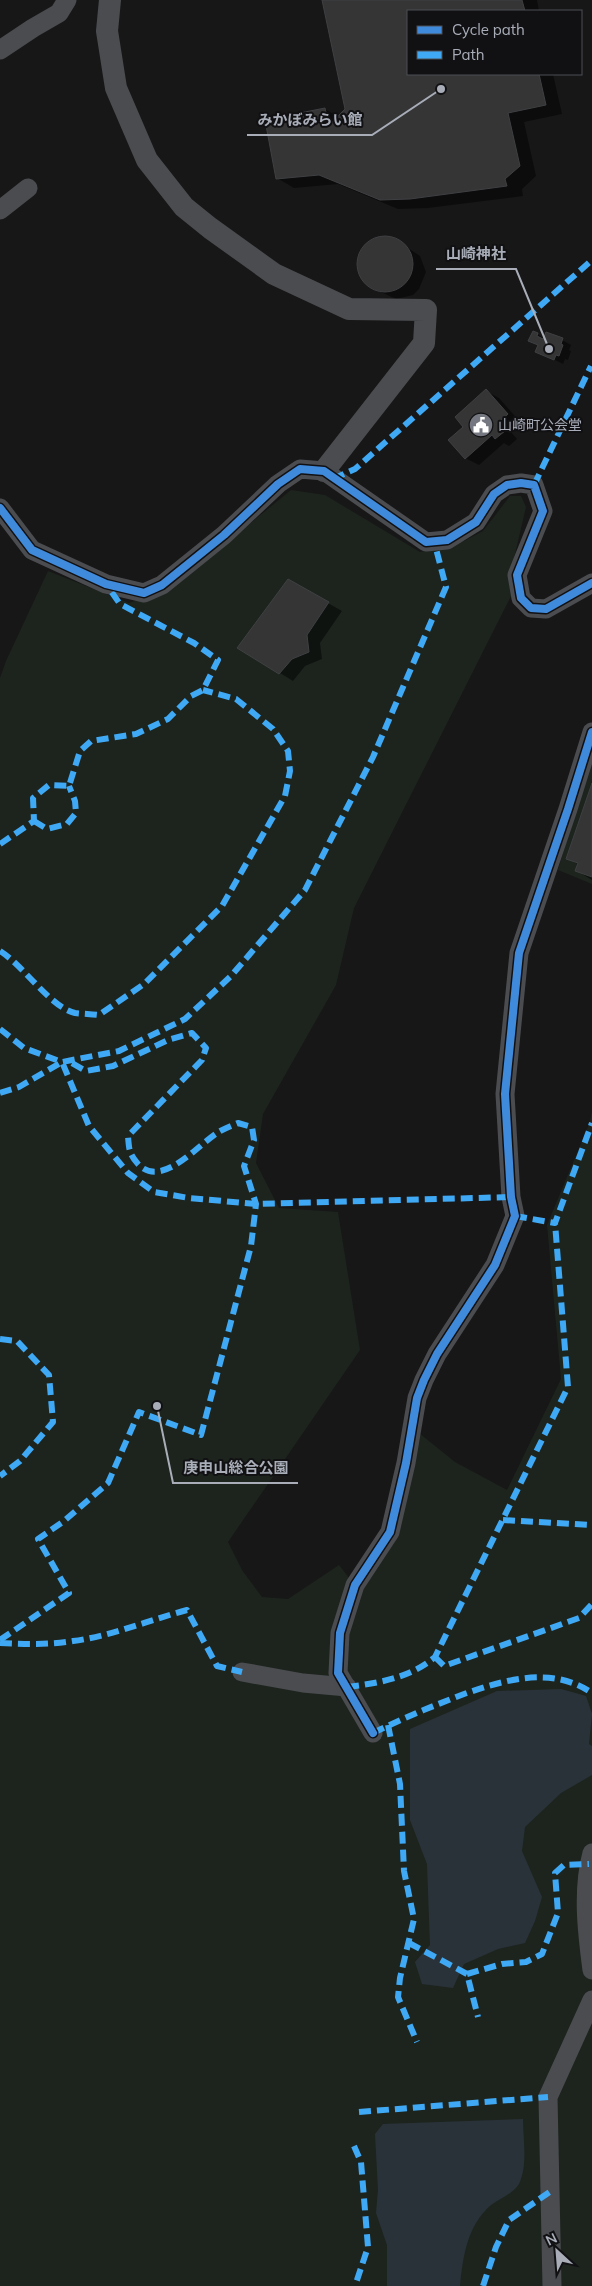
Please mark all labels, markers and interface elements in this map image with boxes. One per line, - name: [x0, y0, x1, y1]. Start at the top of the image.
- legend: [407, 10, 582, 75]
- text: Cycle path: [452, 20, 525, 39]
- text: Path: [452, 45, 484, 64]
- callout: みかぼみらい館: [247, 105, 372, 135]
- text: みかぼみらい館: [257, 110, 363, 129]
- callout: 山崎神社: [436, 239, 516, 269]
- text: 山崎神社: [446, 244, 506, 263]
- public building icon: 山崎町公会堂: [468, 412, 494, 438]
- place label: 山崎町公会堂: [498, 416, 582, 434]
- callout: 庚申山総合公園: [173, 1453, 298, 1483]
- text: 庚申山総合公園: [183, 1458, 289, 1477]
- north arrow: [532, 2226, 582, 2276]
- text: N: [543, 2229, 560, 2250]

